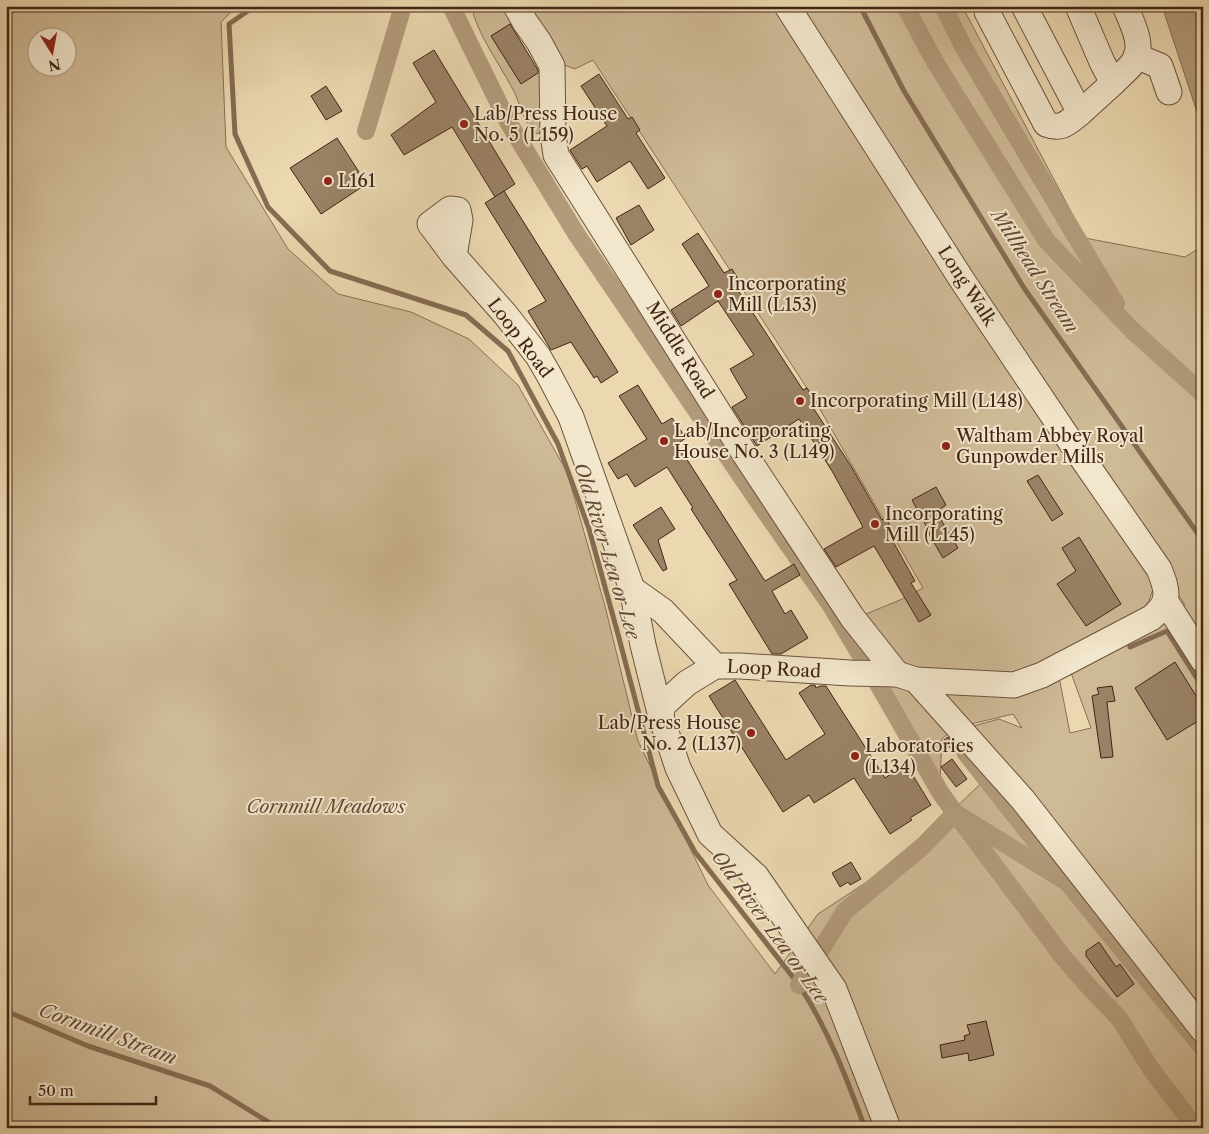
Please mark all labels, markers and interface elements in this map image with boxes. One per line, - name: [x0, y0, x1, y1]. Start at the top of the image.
- north arrow: [28, 28, 78, 78]
- text: N: [47, 55, 62, 75]
- place label: Lab/Press House No. 5 (L159): [474, 103, 617, 146]
- marker: Lab/Press House No. 5 (L159): [458, 118, 470, 130]
- place label: L161: [338, 170, 376, 192]
- marker: L161: [322, 175, 334, 187]
- water label: Millhead Stream: [985, 203, 1084, 337]
- street label: Long Walk: [933, 242, 1002, 332]
- place label: Incorporating Mill (L153): [728, 273, 846, 316]
- marker: Incorporating Mill (L153): [712, 288, 724, 300]
- street label: Loop Road: [483, 294, 557, 382]
- street label: Middle Road: [641, 297, 719, 403]
- place label: Incorporating Mill (L148): [810, 390, 1023, 412]
- marker: Incorporating Mill (L148): [794, 395, 806, 407]
- place label: Lab/Incorporating House No. 3 (L149): [674, 420, 834, 463]
- place label: Waltham Abbey Royal Gunpowder Mills: [955, 425, 1144, 468]
- marker: Lab/Incorporating House No. 3 (L149): [658, 435, 670, 447]
- marker: Waltham Abbey Royal Gunpowder Mills: [940, 440, 952, 452]
- water label: Old River Lea or Lee: [569, 460, 645, 643]
- place label: Incorporating Mill (L145): [885, 503, 1003, 546]
- marker: Incorporating Mill (L145): [869, 518, 881, 530]
- street label: Loop Road: [726, 656, 822, 682]
- place label: Lab/Press House No. 2 (L137): [598, 712, 741, 755]
- marker: Lab/Press House No. 2 (L137): [745, 727, 757, 739]
- place label: Laboratories (L134): [865, 735, 974, 778]
- marker: Laboratories (L134): [849, 750, 861, 762]
- park label: Cornmill Meadows: [246, 796, 406, 818]
- water label: Old River Lea or Lee: [707, 846, 834, 1009]
- water label: Cornmill Stream: [36, 998, 180, 1070]
- scale bar: [30, 1074, 156, 1106]
- text: 50 m: [38, 1081, 74, 1100]

